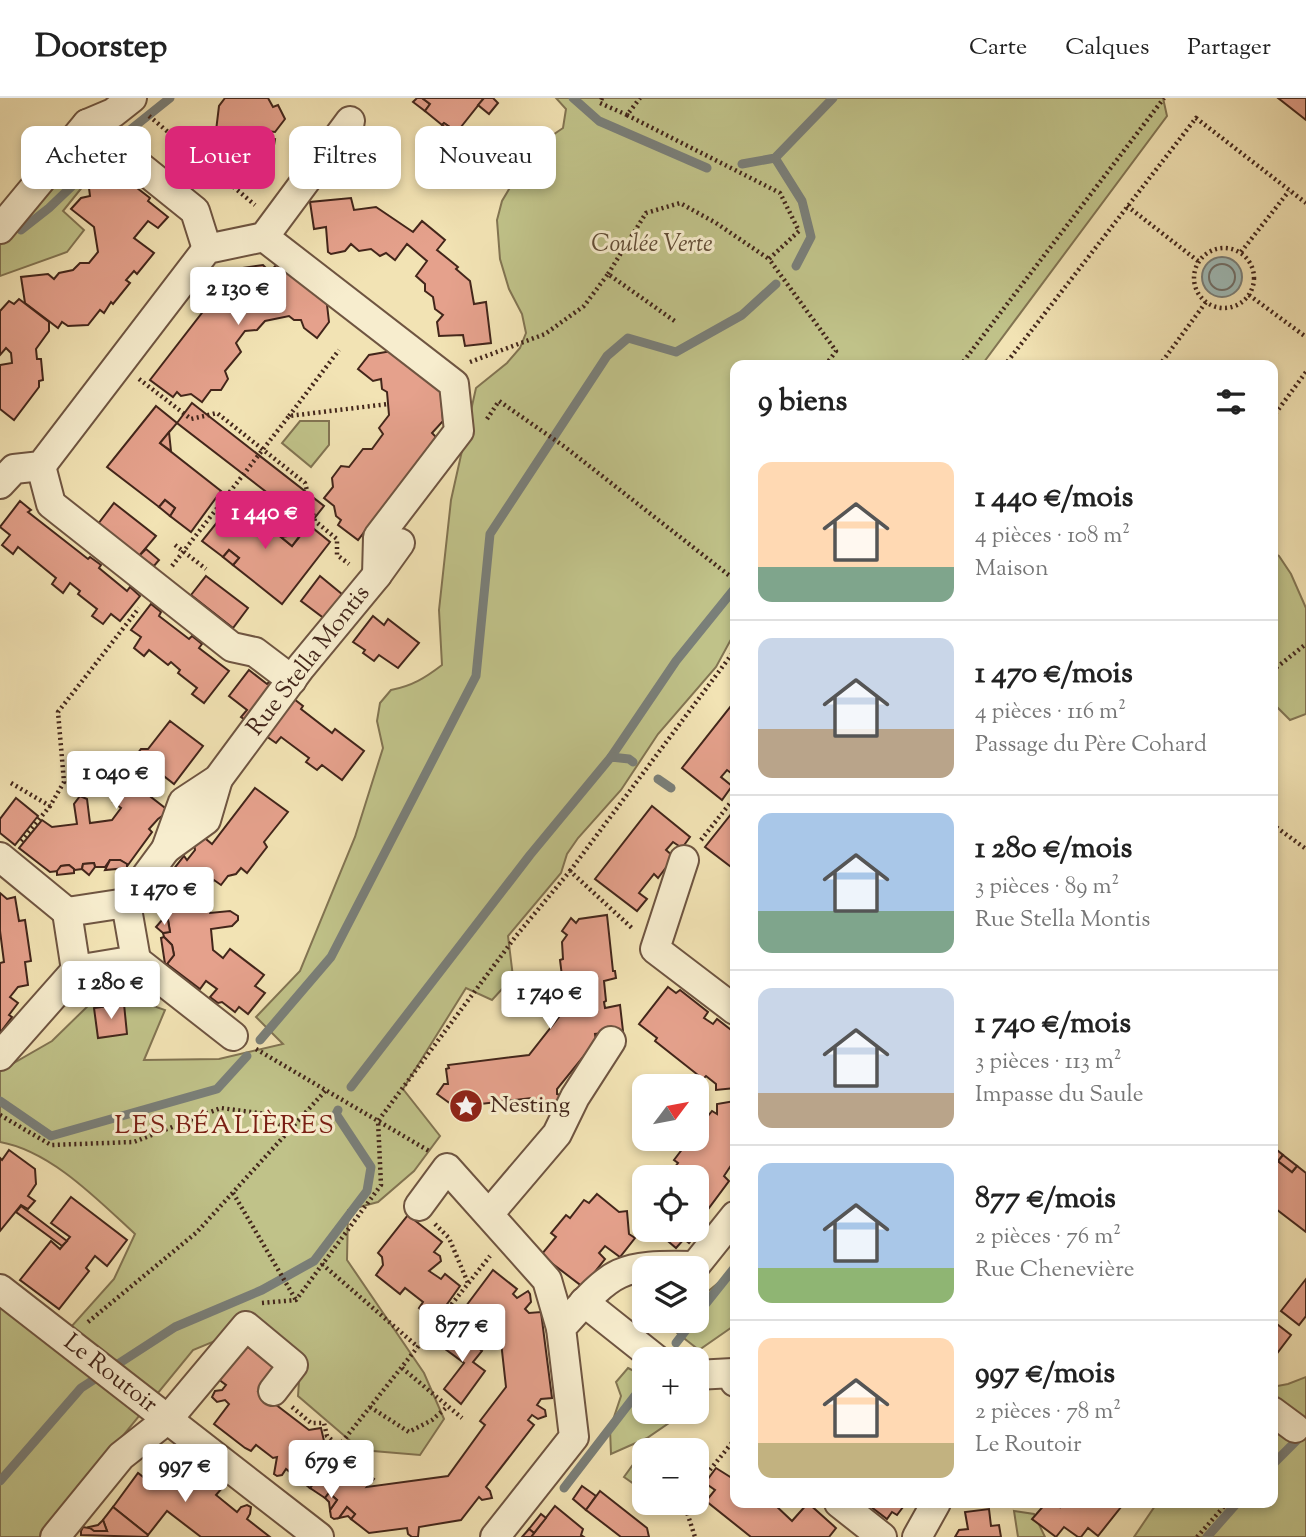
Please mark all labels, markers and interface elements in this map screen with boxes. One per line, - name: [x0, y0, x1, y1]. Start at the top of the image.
- text: Doorstep: [35, 24, 167, 72]
- text: Carte: [969, 31, 1027, 65]
- text: Calques: [1065, 31, 1149, 65]
- text: Partager: [1187, 31, 1271, 65]
- chip: Acheter: [21, 126, 151, 189]
- chip: Louer: [165, 126, 275, 189]
- chip: Filtres: [289, 126, 401, 189]
- chip: Nouveau: [415, 126, 556, 189]
- park label: Coulée Verte: [591, 228, 713, 262]
- pin: 2 130 €: [173, 268, 303, 327]
- text: 2 130 €: [206, 273, 270, 306]
- text: 9 biens: [758, 381, 847, 424]
- icon: filters: [1212, 383, 1250, 421]
- text: 1 440 €/mois: [975, 477, 1133, 520]
- icon: home: [814, 490, 898, 574]
- pin: 1 440 €: [200, 491, 330, 551]
- text: 1 440 €: [232, 497, 298, 530]
- text: 4 pièces · 108 m²: [975, 520, 1130, 553]
- text: Maison: [975, 553, 1049, 586]
- street label: Rue Stella Montis: [239, 578, 379, 744]
- text: 1 470 €/mois: [975, 653, 1133, 696]
- icon: home: [814, 666, 898, 750]
- text: 4 pièces · 116 m²: [975, 696, 1126, 729]
- text: Passage du Père Cohard: [975, 729, 1207, 762]
- pin: 1 040 €: [51, 752, 181, 811]
- text: 1 040 €: [83, 757, 149, 790]
- text: 1 280 €/mois: [975, 828, 1132, 871]
- icon: home: [814, 841, 898, 925]
- pin: 1 470 €: [99, 868, 229, 927]
- text: 3 pièces · 89 m²: [975, 871, 1119, 904]
- text: 1 470 €: [131, 873, 197, 906]
- text: Rue Stella Montis: [975, 904, 1150, 937]
- pin: 1 280 €: [46, 962, 176, 1021]
- text: 1 280 €: [78, 967, 144, 1000]
- pin: 1 740 €: [485, 972, 615, 1031]
- text: 1 740 €: [517, 977, 583, 1010]
- text: 1 740 €/mois: [975, 1003, 1131, 1046]
- icon: home: [814, 1016, 898, 1100]
- text: 3 pièces · 113 m²: [975, 1046, 1121, 1079]
- north arrow: [632, 1074, 709, 1152]
- map controls: [632, 1074, 709, 1515]
- text: Impasse du Saule: [975, 1079, 1143, 1112]
- place icon: Nesting: [447, 1087, 485, 1125]
- place label: Nesting: [490, 1089, 570, 1123]
- district label: LES BÉALIÈRES: [114, 1108, 336, 1145]
- button: locate: [632, 1165, 709, 1242]
- text: 877 €/mois: [975, 1178, 1116, 1221]
- icon: home: [814, 1191, 898, 1275]
- text: 2 pièces · 76 m²: [975, 1221, 1121, 1254]
- text: Rue Chenevière: [975, 1254, 1135, 1287]
- button: layers: [632, 1256, 709, 1333]
- pin: 877 €: [413, 1304, 511, 1364]
- text: 877 €: [435, 1310, 489, 1343]
- street label: Le Routoir: [56, 1326, 164, 1422]
- button: +: [632, 1347, 709, 1424]
- text: 997 €/mois: [975, 1353, 1115, 1396]
- icon: home: [814, 1366, 898, 1450]
- text: 2 pièces · 78 m²: [975, 1396, 1121, 1429]
- text: Le Routoir: [975, 1429, 1082, 1462]
- button: −: [632, 1438, 709, 1515]
- pin: 679 €: [282, 1440, 380, 1500]
- pin: 997 €: [136, 1444, 234, 1504]
- text: 679 €: [305, 1446, 357, 1479]
- text: 997 €: [159, 1450, 211, 1483]

